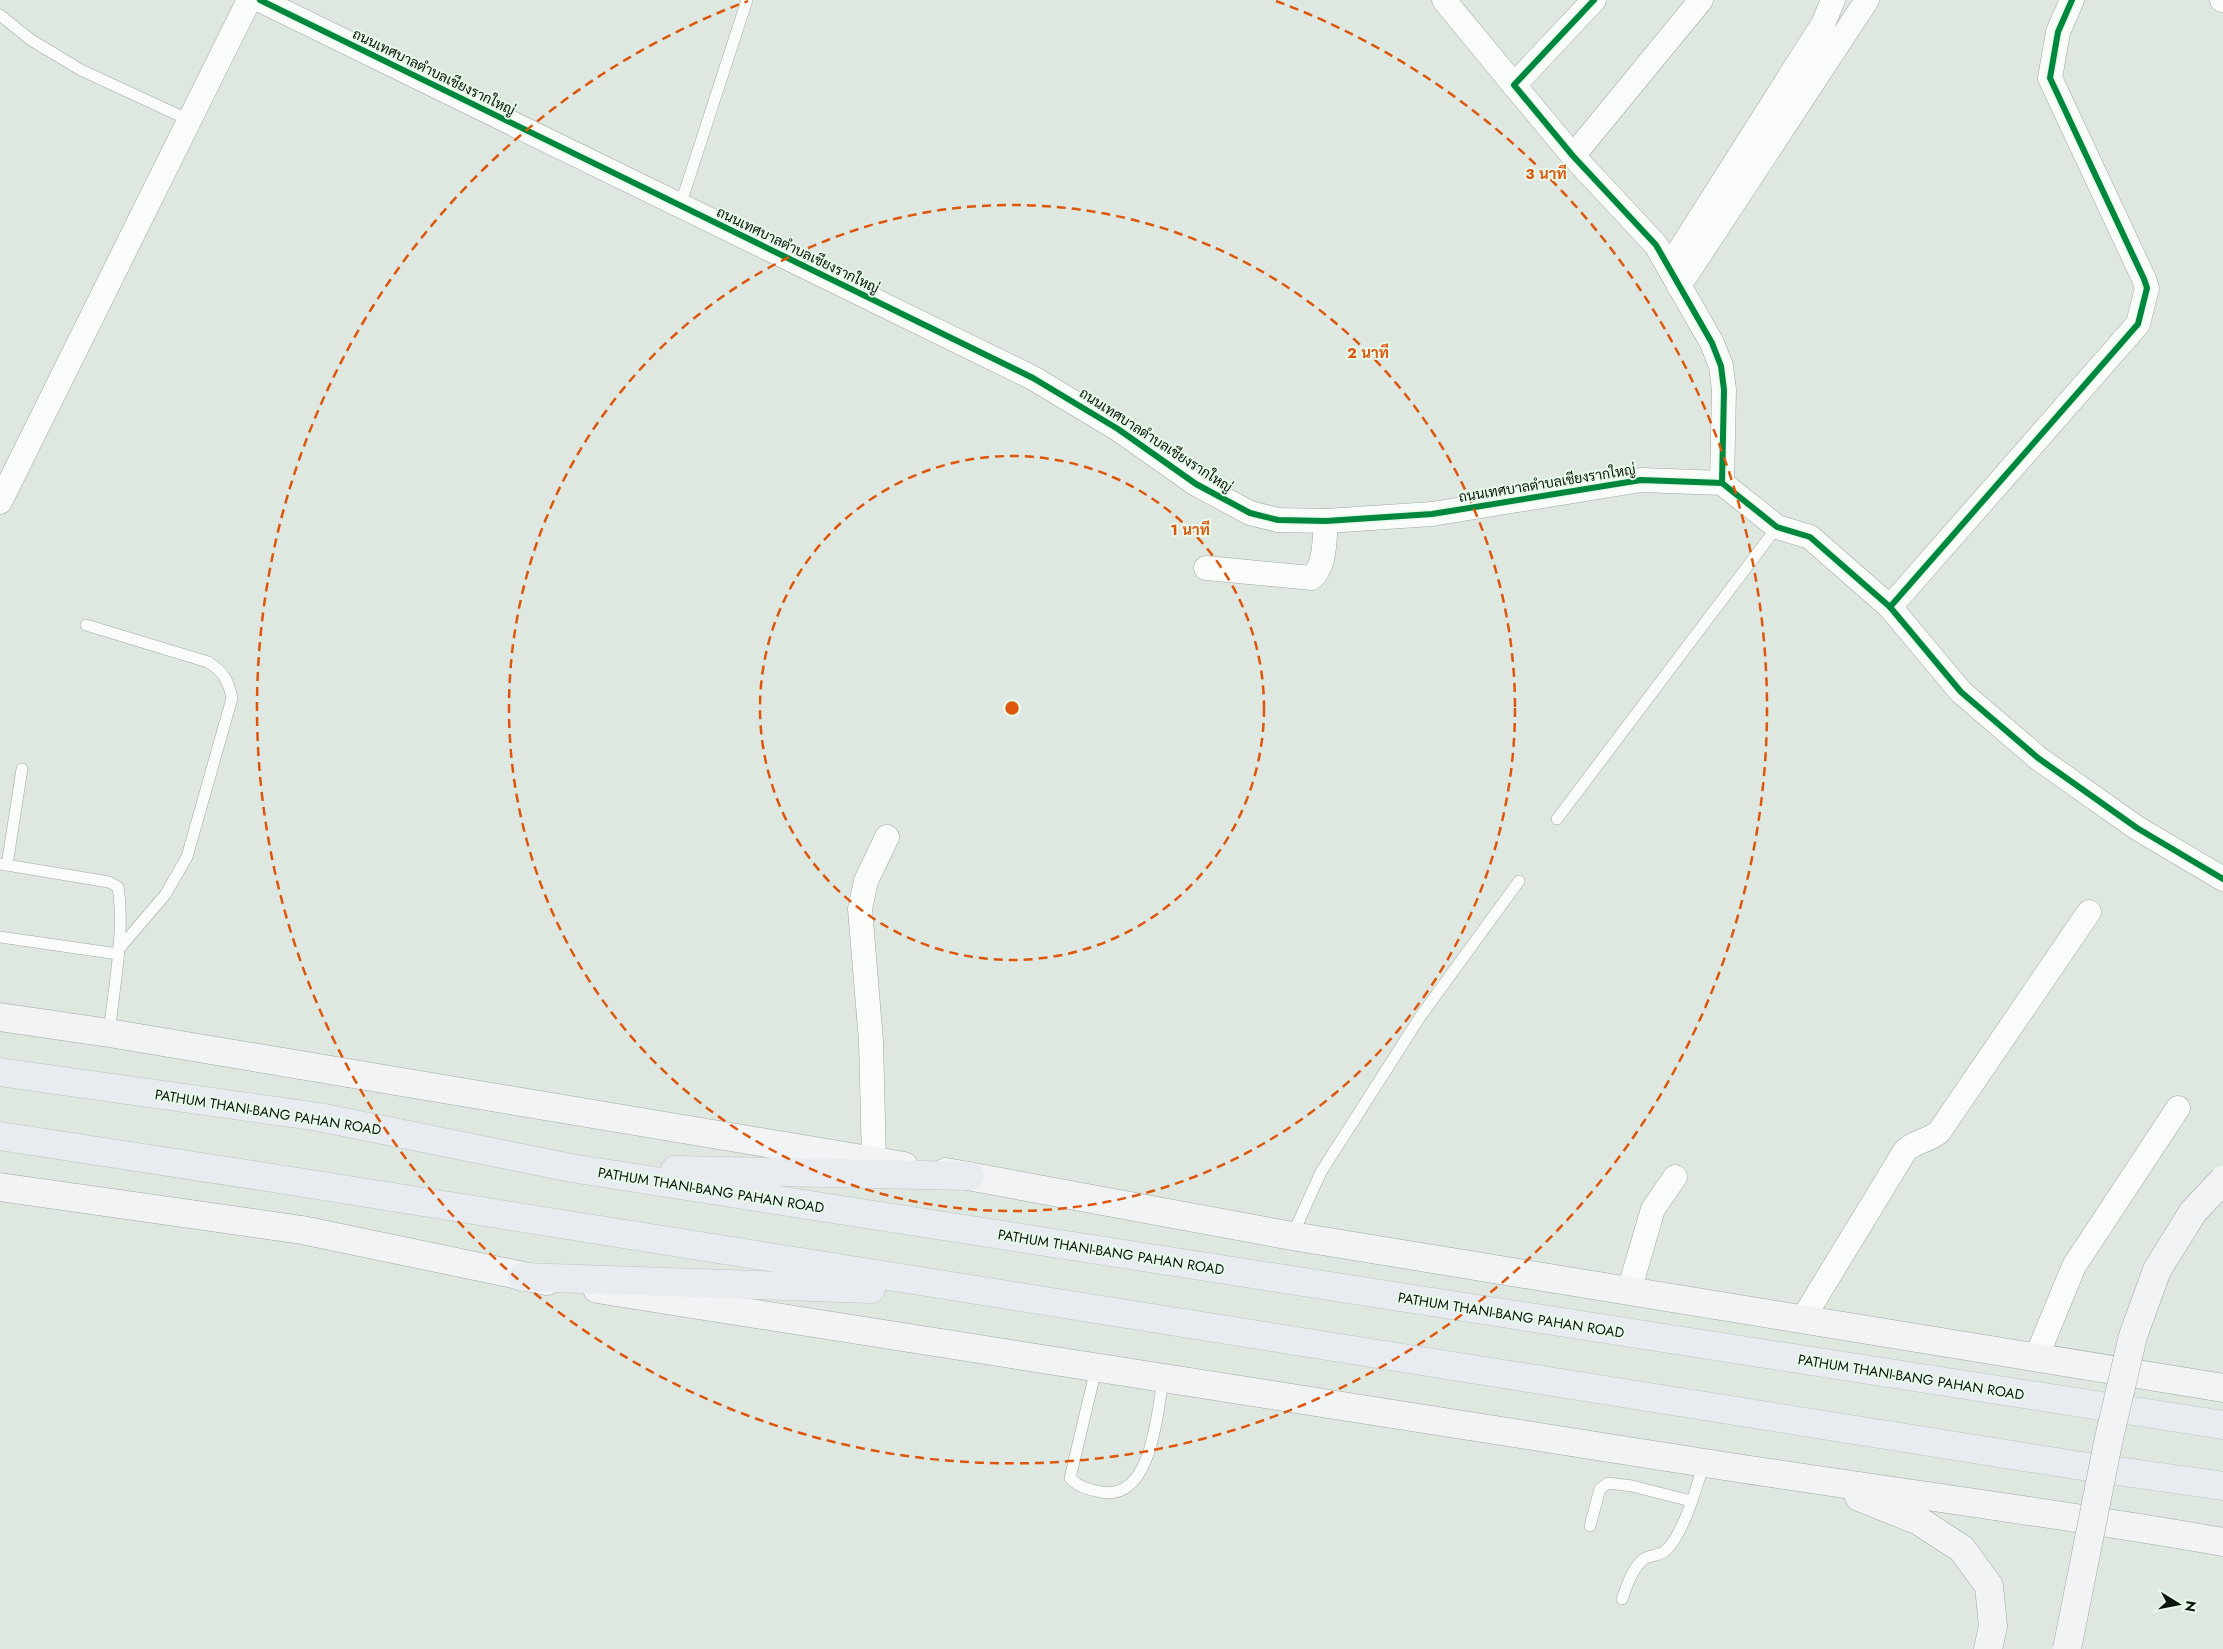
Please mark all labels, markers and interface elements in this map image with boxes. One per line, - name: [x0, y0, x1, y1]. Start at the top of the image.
- street label: ถนนเทศบาลตำบลเชียงรากใหญ่: [349, 24, 519, 120]
- text: 3 นาที: [1525, 163, 1567, 185]
- street label: ถนนเทศบาลตำบลเชียงรากใหญ่: [713, 202, 883, 298]
- text: 2 นาที: [1347, 342, 1389, 364]
- street label: ถนนเทศบาลตำบลเชียงรากใหญ่: [1076, 383, 1236, 497]
- street label: ถนนเทศบาลตำบลเชียงรากใหญ่: [1457, 459, 1637, 507]
- text: 1 นาที: [1170, 519, 1210, 541]
- centre of rings: [1003, 699, 1021, 717]
- street label: PATHUM THANI-BANG PAHAN ROAD: [153, 1084, 383, 1140]
- street label: PATHUM THANI-BANG PAHAN ROAD: [596, 1162, 826, 1218]
- street label: PATHUM THANI-BANG PAHAN ROAD: [996, 1224, 1226, 1280]
- street label: PATHUM THANI-BANG PAHAN ROAD: [1396, 1287, 1626, 1343]
- street label: PATHUM THANI-BANG PAHAN ROAD: [1796, 1349, 2026, 1405]
- north arrow: [2153, 1579, 2203, 1629]
- text: N: [2180, 1599, 2202, 1613]

